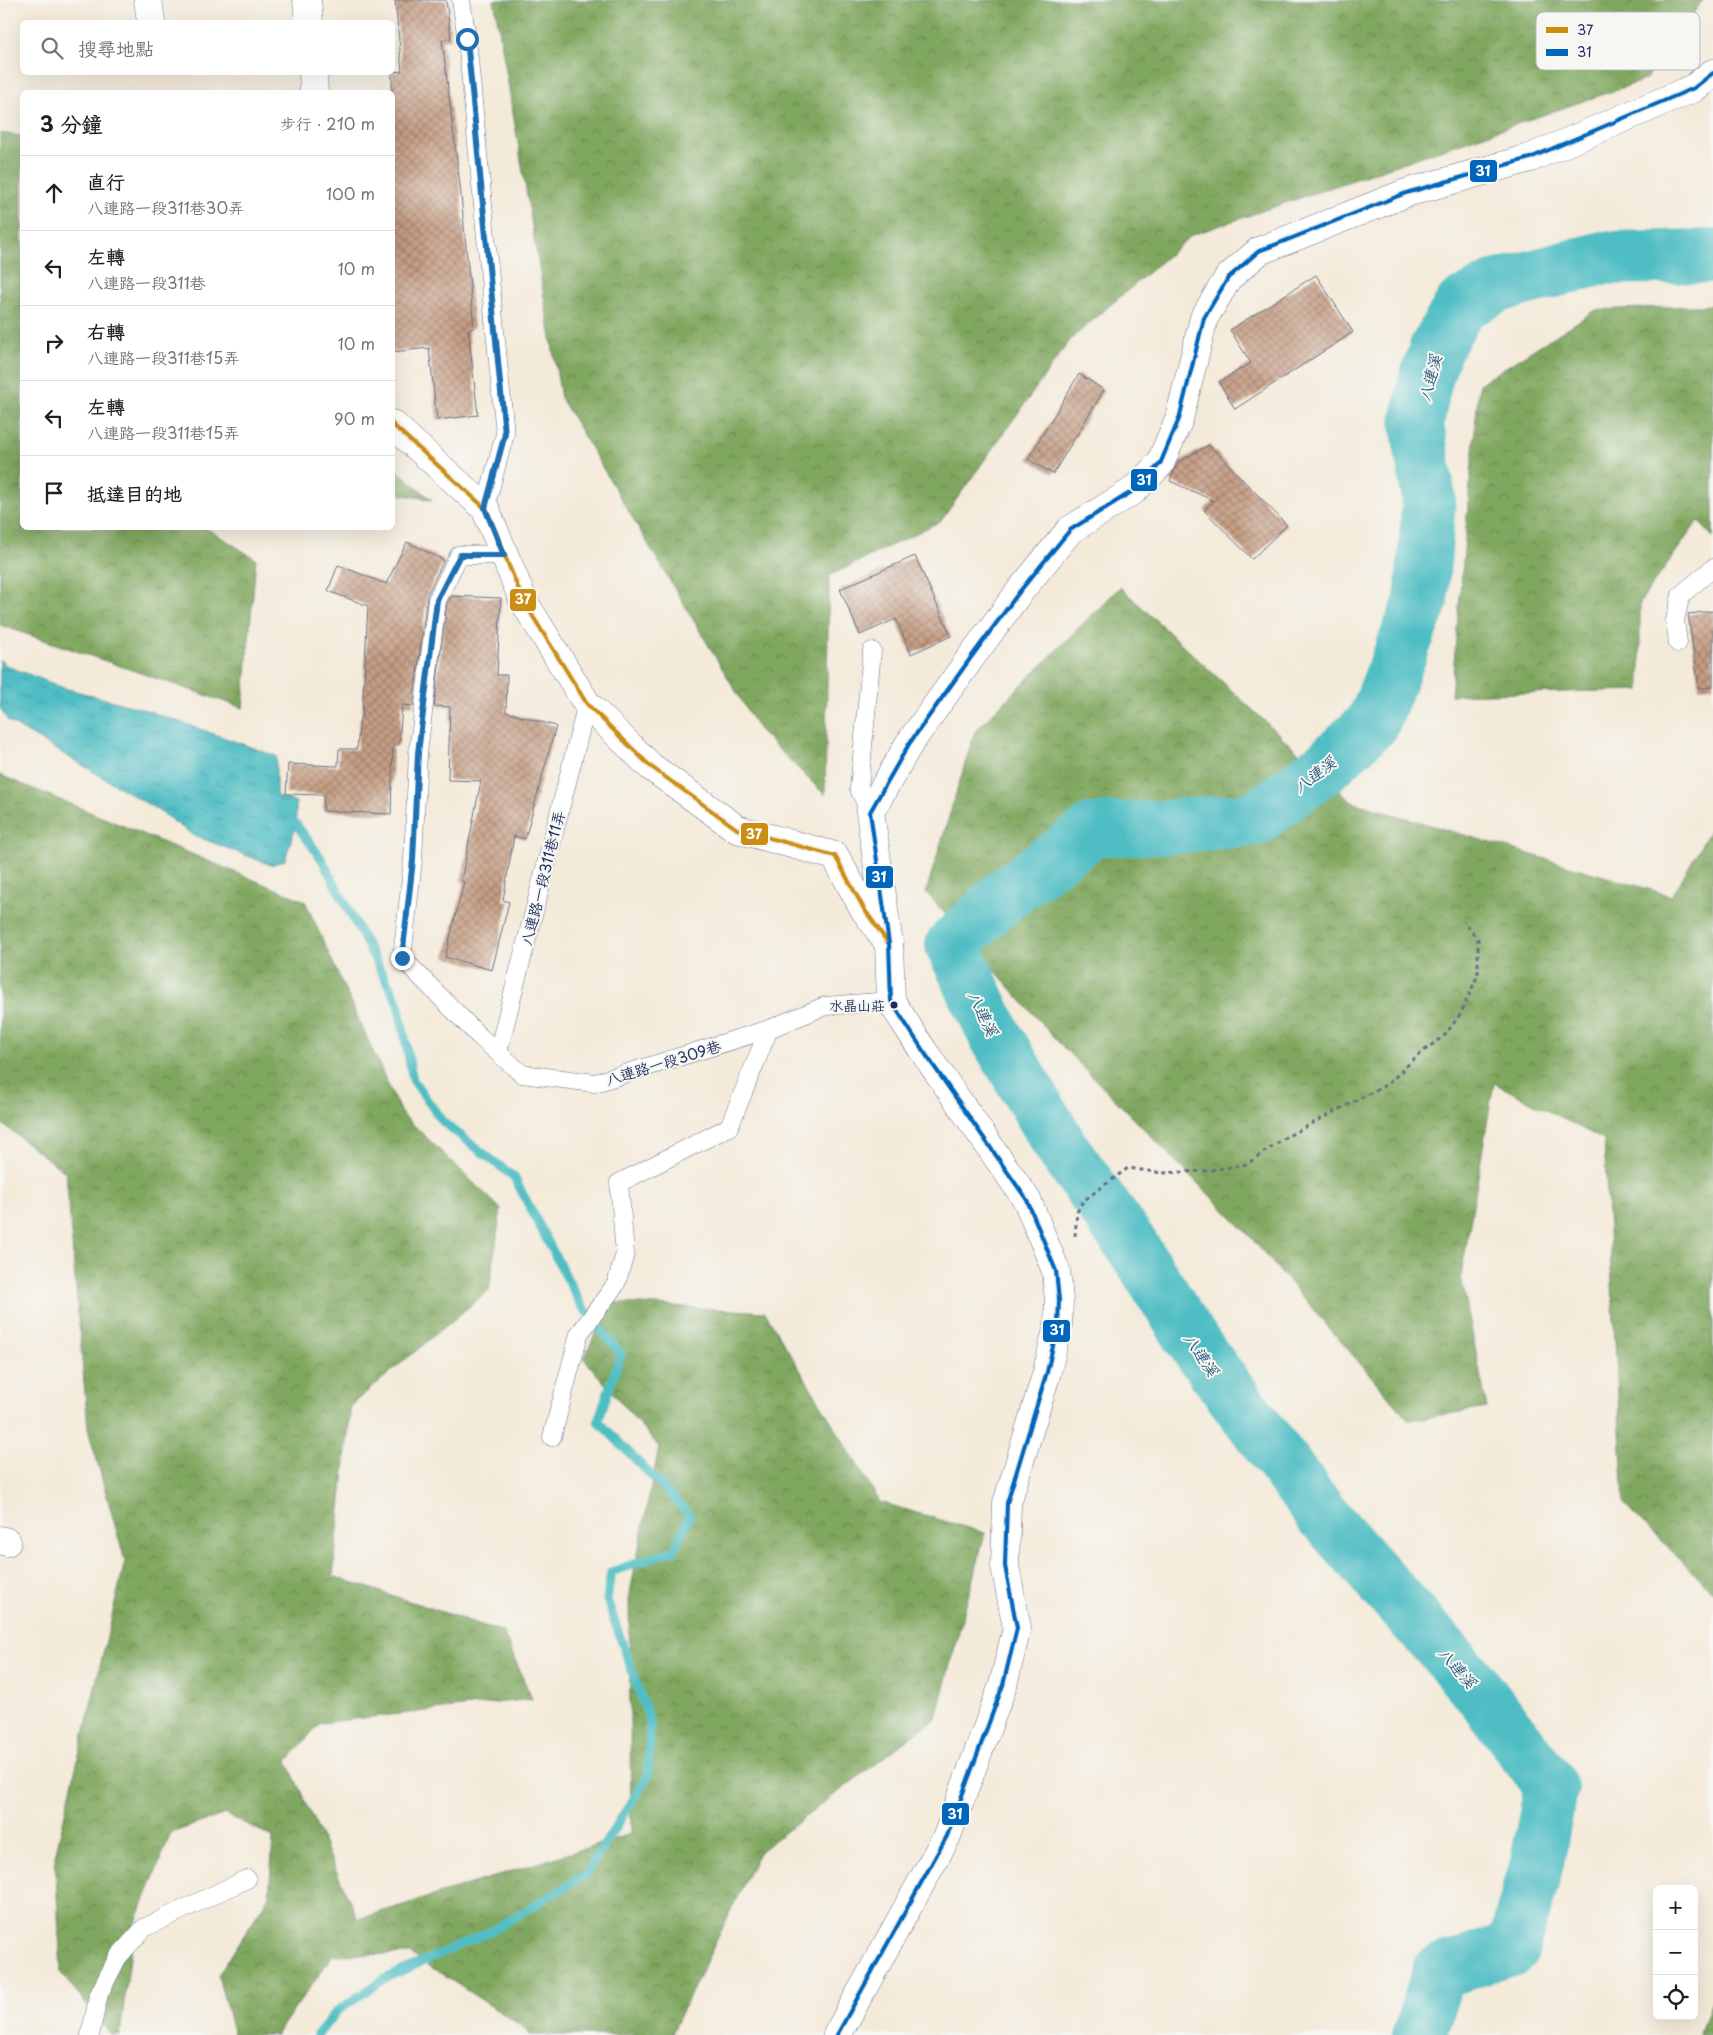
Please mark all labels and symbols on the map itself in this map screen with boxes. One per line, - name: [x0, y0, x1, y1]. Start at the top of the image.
- legend: [1536, 12, 1700, 70]
- text: 37: [1577, 19, 1594, 40]
- route start: [456, 28, 479, 51]
- text: 31: [1577, 41, 1592, 62]
- line badge: 31: [1469, 159, 1498, 183]
- text: 31: [1475, 160, 1491, 181]
- water label: 八連溪: [1412, 351, 1447, 404]
- line badge: 31: [1130, 468, 1158, 492]
- text: 31: [1136, 469, 1152, 490]
- line badge: 37: [509, 588, 537, 612]
- text: 37: [515, 588, 532, 609]
- water label: 八連溪: [1288, 749, 1341, 798]
- street label: 八連路一段311巷11弄: [514, 808, 570, 948]
- line badge: 37: [740, 822, 769, 846]
- text: 37: [746, 823, 763, 844]
- line badge: 31: [865, 865, 894, 889]
- text: 31: [871, 866, 887, 887]
- route end: [391, 947, 414, 970]
- water label: 八連溪: [963, 986, 1006, 1041]
- place label: 水晶山莊: [829, 995, 885, 1016]
- marker: 水晶山莊: [889, 1000, 899, 1010]
- street label: 八連路一段309巷: [602, 1034, 724, 1090]
- line badge: 31: [1042, 1319, 1071, 1343]
- text: 31: [1049, 1319, 1065, 1340]
- water label: 八連溪: [1178, 1327, 1226, 1381]
- water label: 八連溪: [1433, 1641, 1484, 1694]
- line badge: 31: [941, 1802, 970, 1826]
- text: 31: [947, 1803, 963, 1824]

